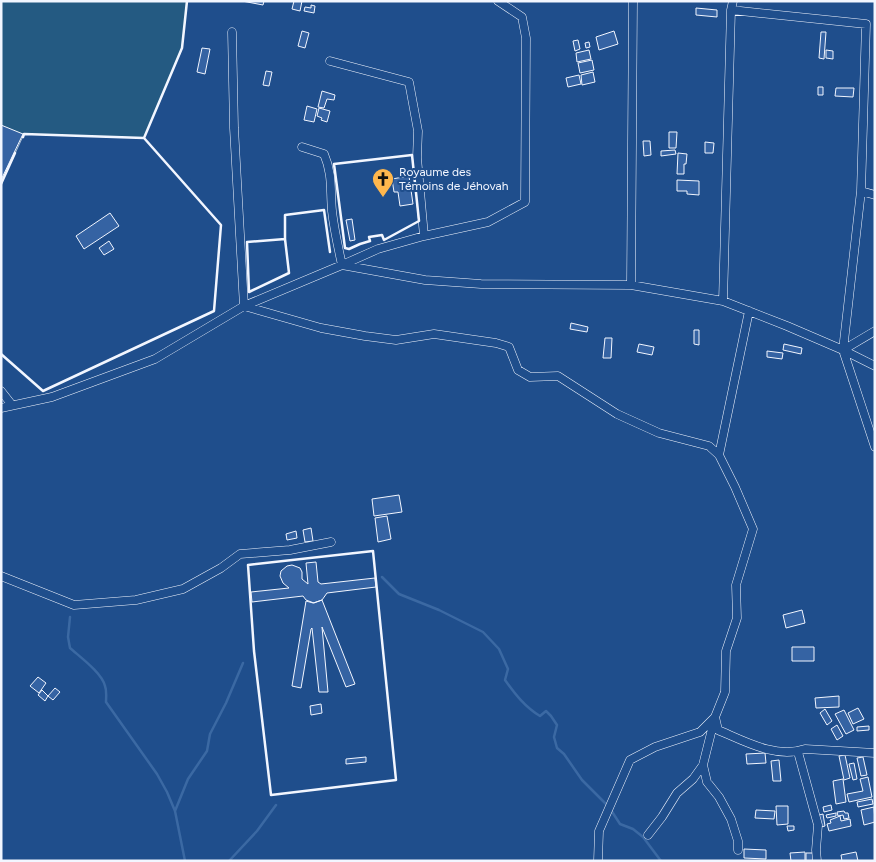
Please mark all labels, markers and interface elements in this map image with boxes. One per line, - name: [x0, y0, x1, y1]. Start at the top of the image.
- place label: Royaume des Témoins de Jéhovah: [399, 165, 509, 193]
- church icon: Royaume des Témoins de Jéhovah: [371, 167, 395, 198]

